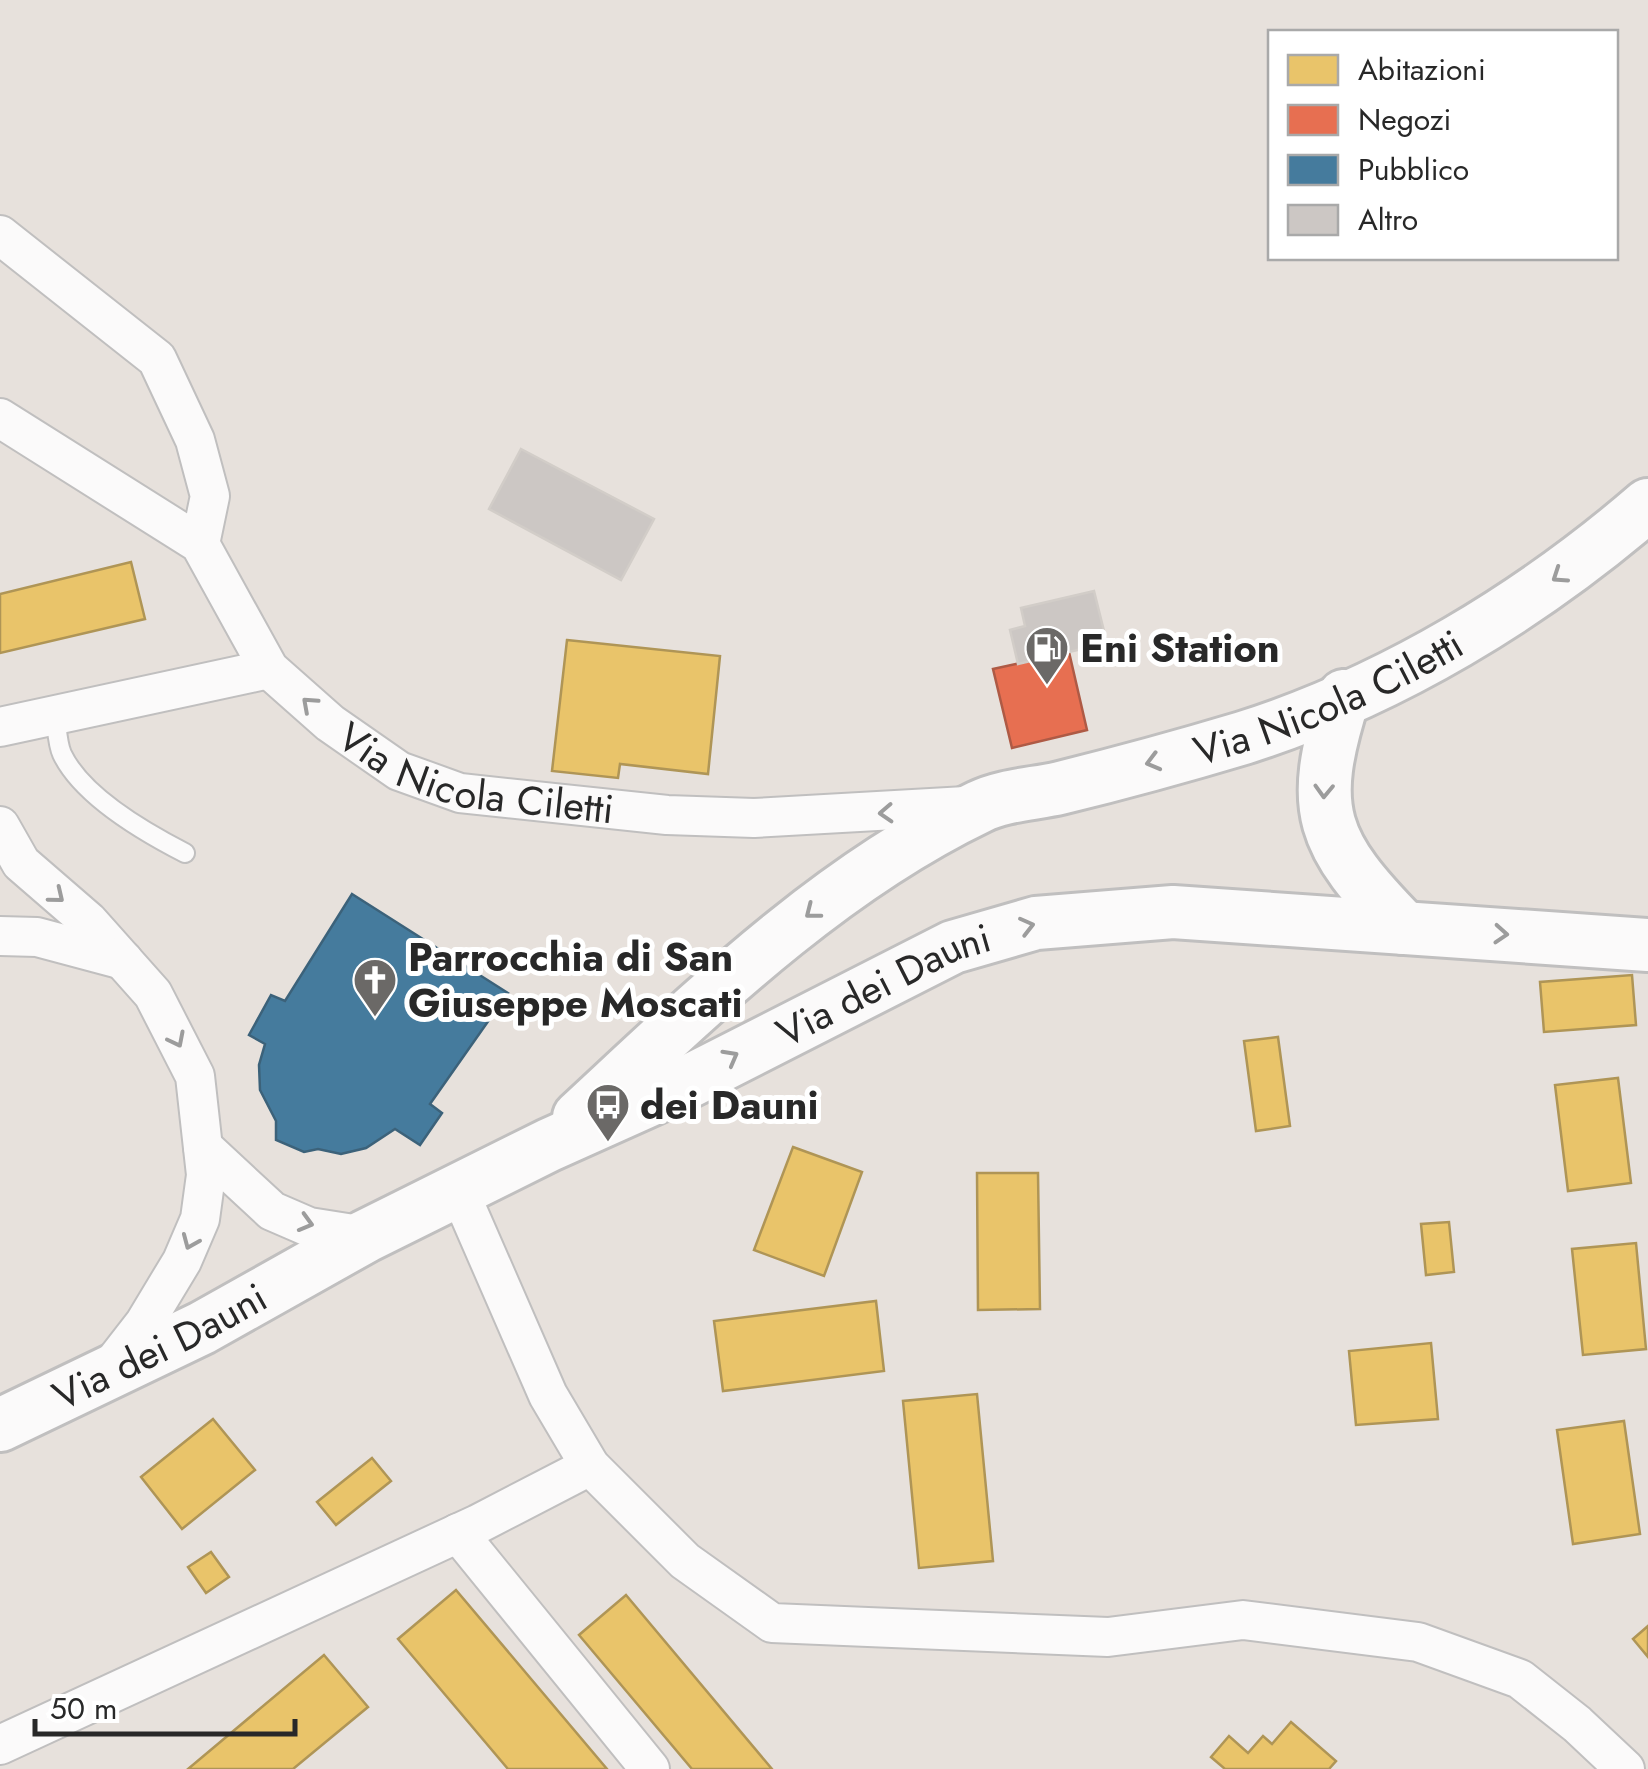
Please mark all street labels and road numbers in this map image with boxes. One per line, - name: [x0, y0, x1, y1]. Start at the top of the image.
- street label: Via Nicola Ciletti: [1187, 615, 1474, 780]
- street label: Via Nicola Ciletti: [326, 708, 617, 838]
- street label: Via dei Dauni: [766, 909, 997, 1061]
- street label: Via dei Dauni: [43, 1268, 277, 1424]

